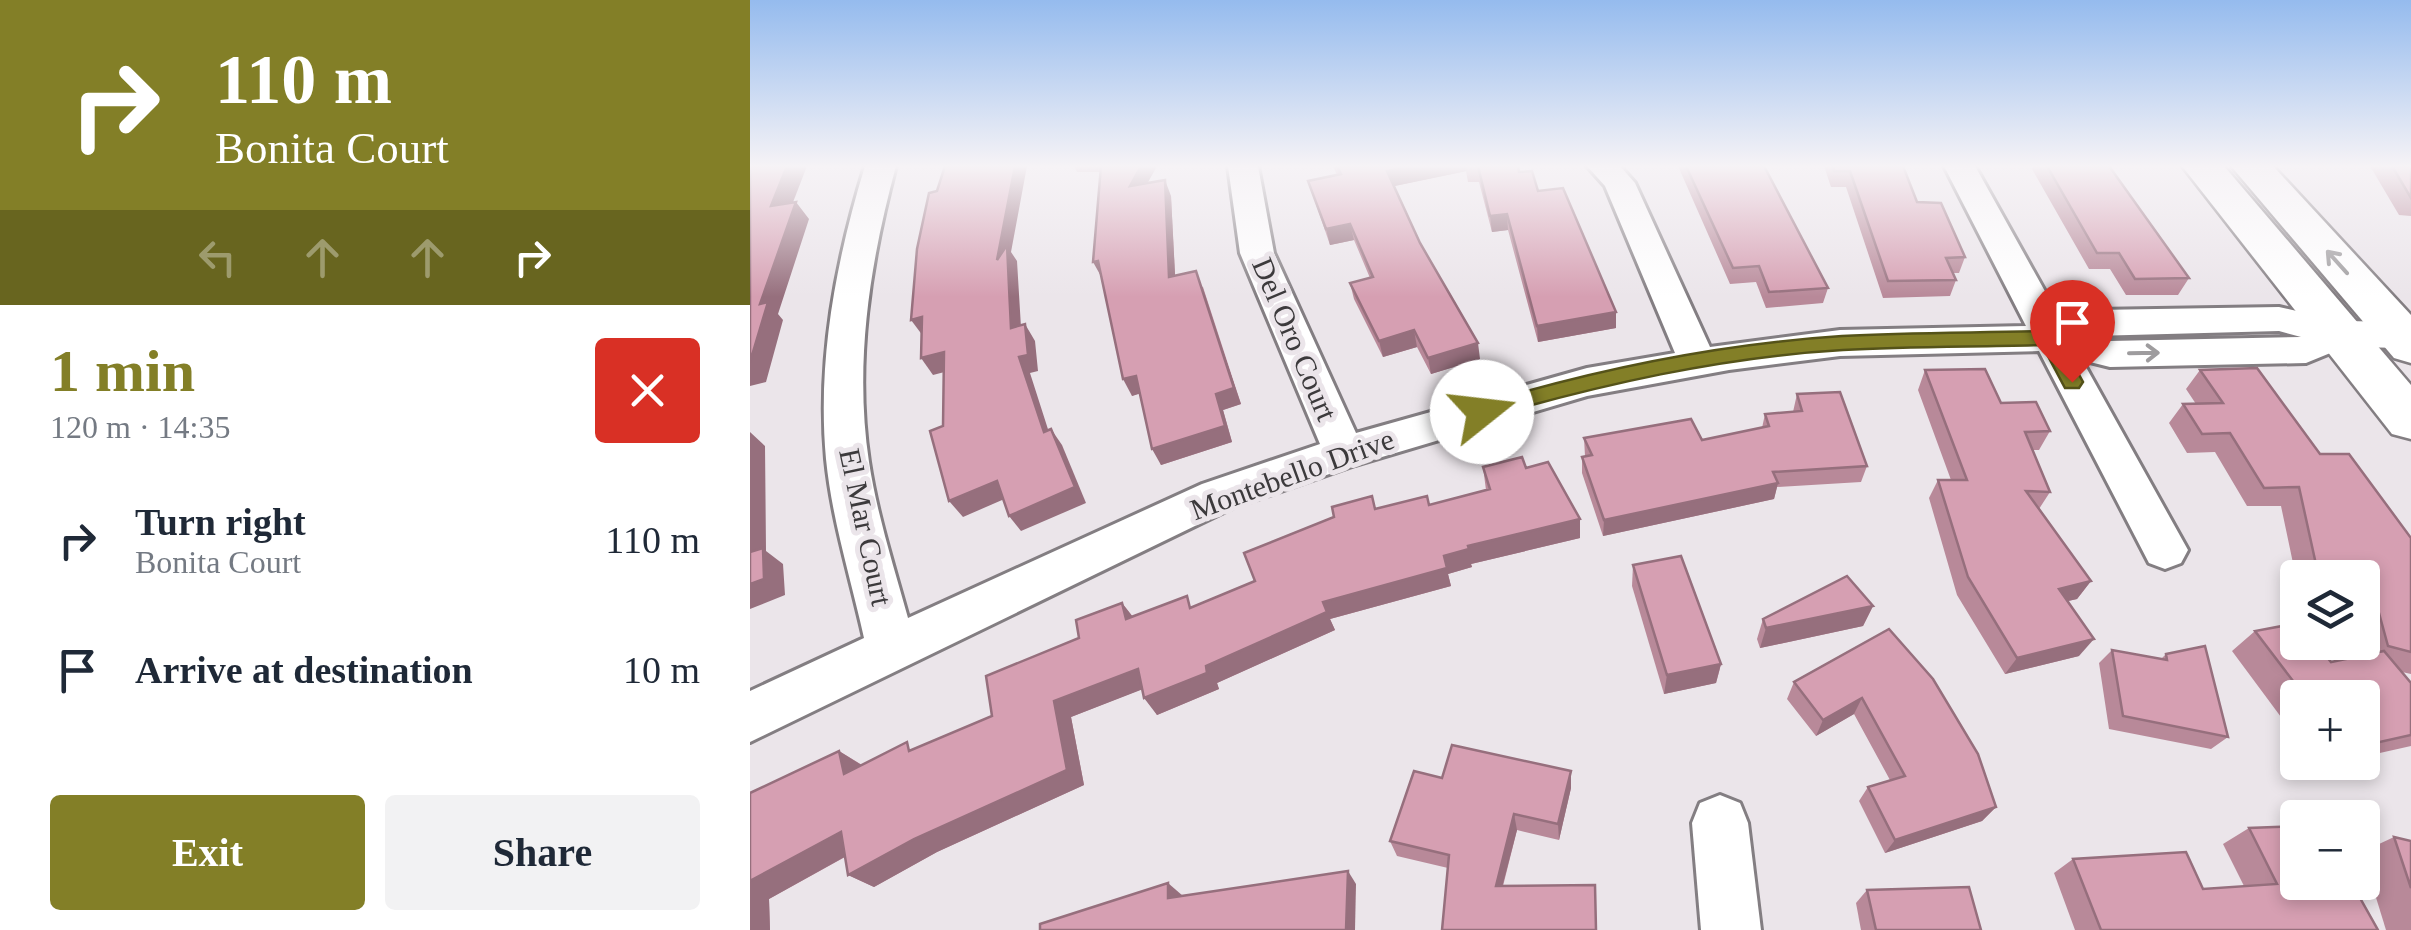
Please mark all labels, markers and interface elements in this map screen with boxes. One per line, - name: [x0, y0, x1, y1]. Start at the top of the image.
- icon: right: [50, 40, 180, 170]
- text: 110 m: [215, 41, 392, 118]
- text: Bonita Court: [215, 123, 449, 173]
- icon: left: [190, 230, 245, 285]
- icon: ahead: [295, 230, 350, 285]
- icon: ahead: [400, 230, 455, 285]
- icon: right: [505, 230, 560, 285]
- one-way arrow: [2325, 250, 2348, 275]
- street label: Del Oro Court: [1246, 253, 1344, 426]
- pin: [2030, 280, 2115, 383]
- icon: arrive: [2045, 295, 2100, 350]
- text: 1 min: [50, 338, 195, 404]
- button: close: [595, 338, 700, 443]
- one-way arrow: [2128, 343, 2160, 362]
- position arrow: [1430, 360, 1534, 464]
- text: 120 m · 14:35: [50, 409, 230, 445]
- street label: Montebello Drive: [1186, 422, 1398, 526]
- street label: El Mar Court: [833, 445, 899, 609]
- text: Turn right: [135, 501, 306, 543]
- icon: right: [50, 513, 105, 568]
- text: 110 m: [605, 519, 700, 561]
- text: Bonita Court: [135, 544, 301, 580]
- map controls: [2280, 560, 2380, 900]
- button: layers: [2280, 560, 2380, 660]
- icon: arrive: [50, 643, 105, 698]
- text: Arrive at destination: [135, 649, 473, 691]
- text: 10 m: [623, 649, 700, 691]
- button: +: [2280, 680, 2380, 780]
- button: Exit: [50, 795, 365, 910]
- button: Share: [385, 795, 700, 910]
- button: −: [2280, 800, 2380, 900]

